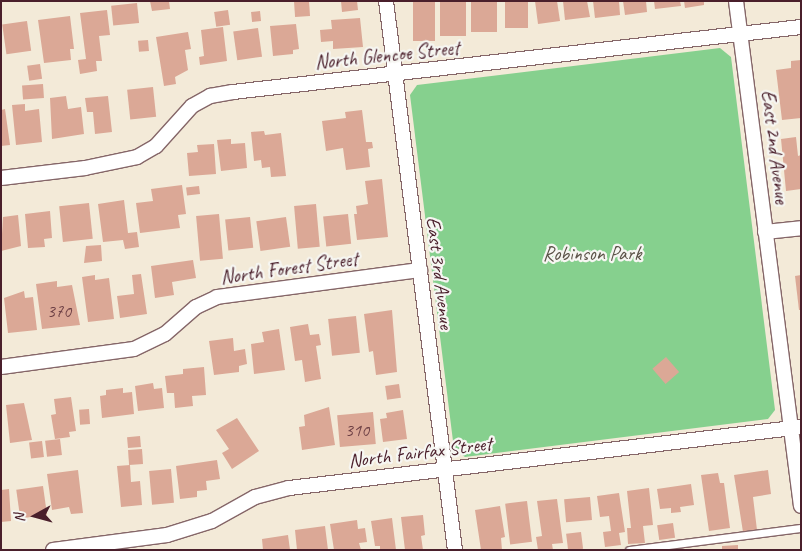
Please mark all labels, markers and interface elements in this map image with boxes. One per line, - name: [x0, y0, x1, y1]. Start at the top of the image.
- street label: North Glencoe Street: [314, 35, 460, 75]
- street label: East 2nd Avenue: [756, 89, 794, 205]
- street label: East 3rd Avenue: [421, 216, 459, 330]
- park label: Robinson Park: [543, 241, 641, 265]
- street label: North Forest Street: [219, 247, 359, 289]
- house number: 370: [47, 300, 71, 322]
- house number: 310: [345, 419, 369, 441]
- street label: North Fairfax Street: [347, 431, 493, 473]
- north arrow: [10, 491, 60, 541]
- text: N: [11, 513, 29, 523]

